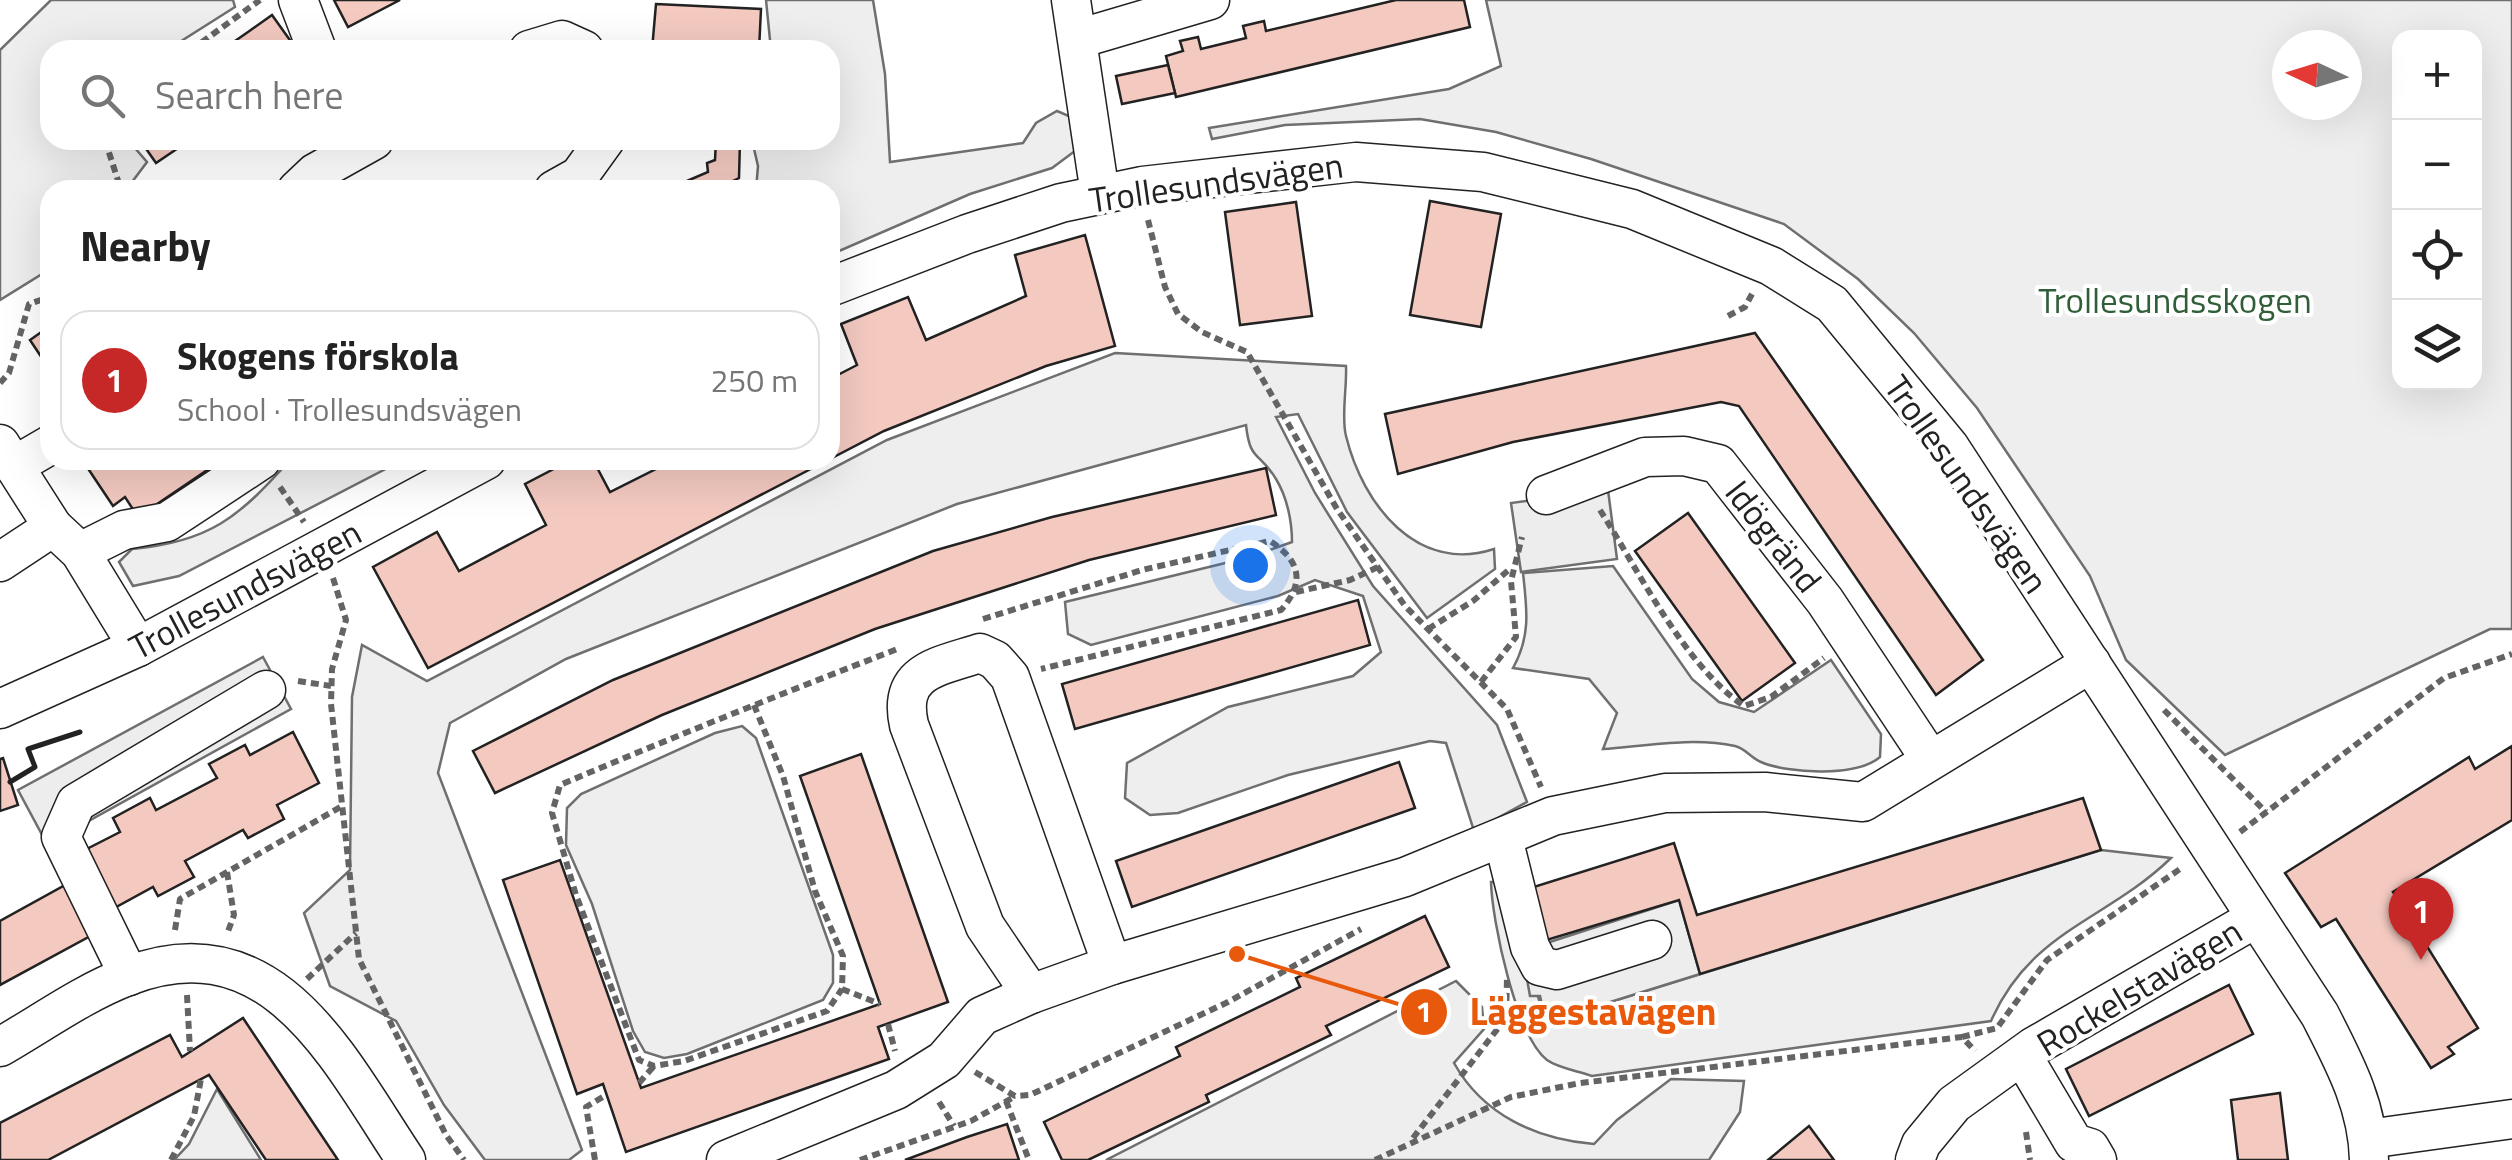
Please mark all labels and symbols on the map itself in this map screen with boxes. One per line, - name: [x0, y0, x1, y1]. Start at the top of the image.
- north arrow: [2272, 30, 2362, 120]
- street label: Trollesundsvägen: [1085, 137, 1347, 227]
- park label: Trollesundsskogen: [2038, 273, 2312, 327]
- street label: Trollesundsvägen: [1871, 364, 2063, 604]
- street label: Idögränd: [1713, 468, 1835, 604]
- street label: Trollesundsvägen: [119, 505, 371, 673]
- your location: [1225, 540, 1276, 591]
- pin: 1: [2388, 878, 2454, 960]
- street label: Rockelstavägen: [2026, 904, 2252, 1070]
- callout: Läggestavägen: [1399, 978, 1736, 1046]
- text: Läggestavägen: [1469, 982, 1717, 1040]
- text: 1: [1416, 988, 1432, 1034]

